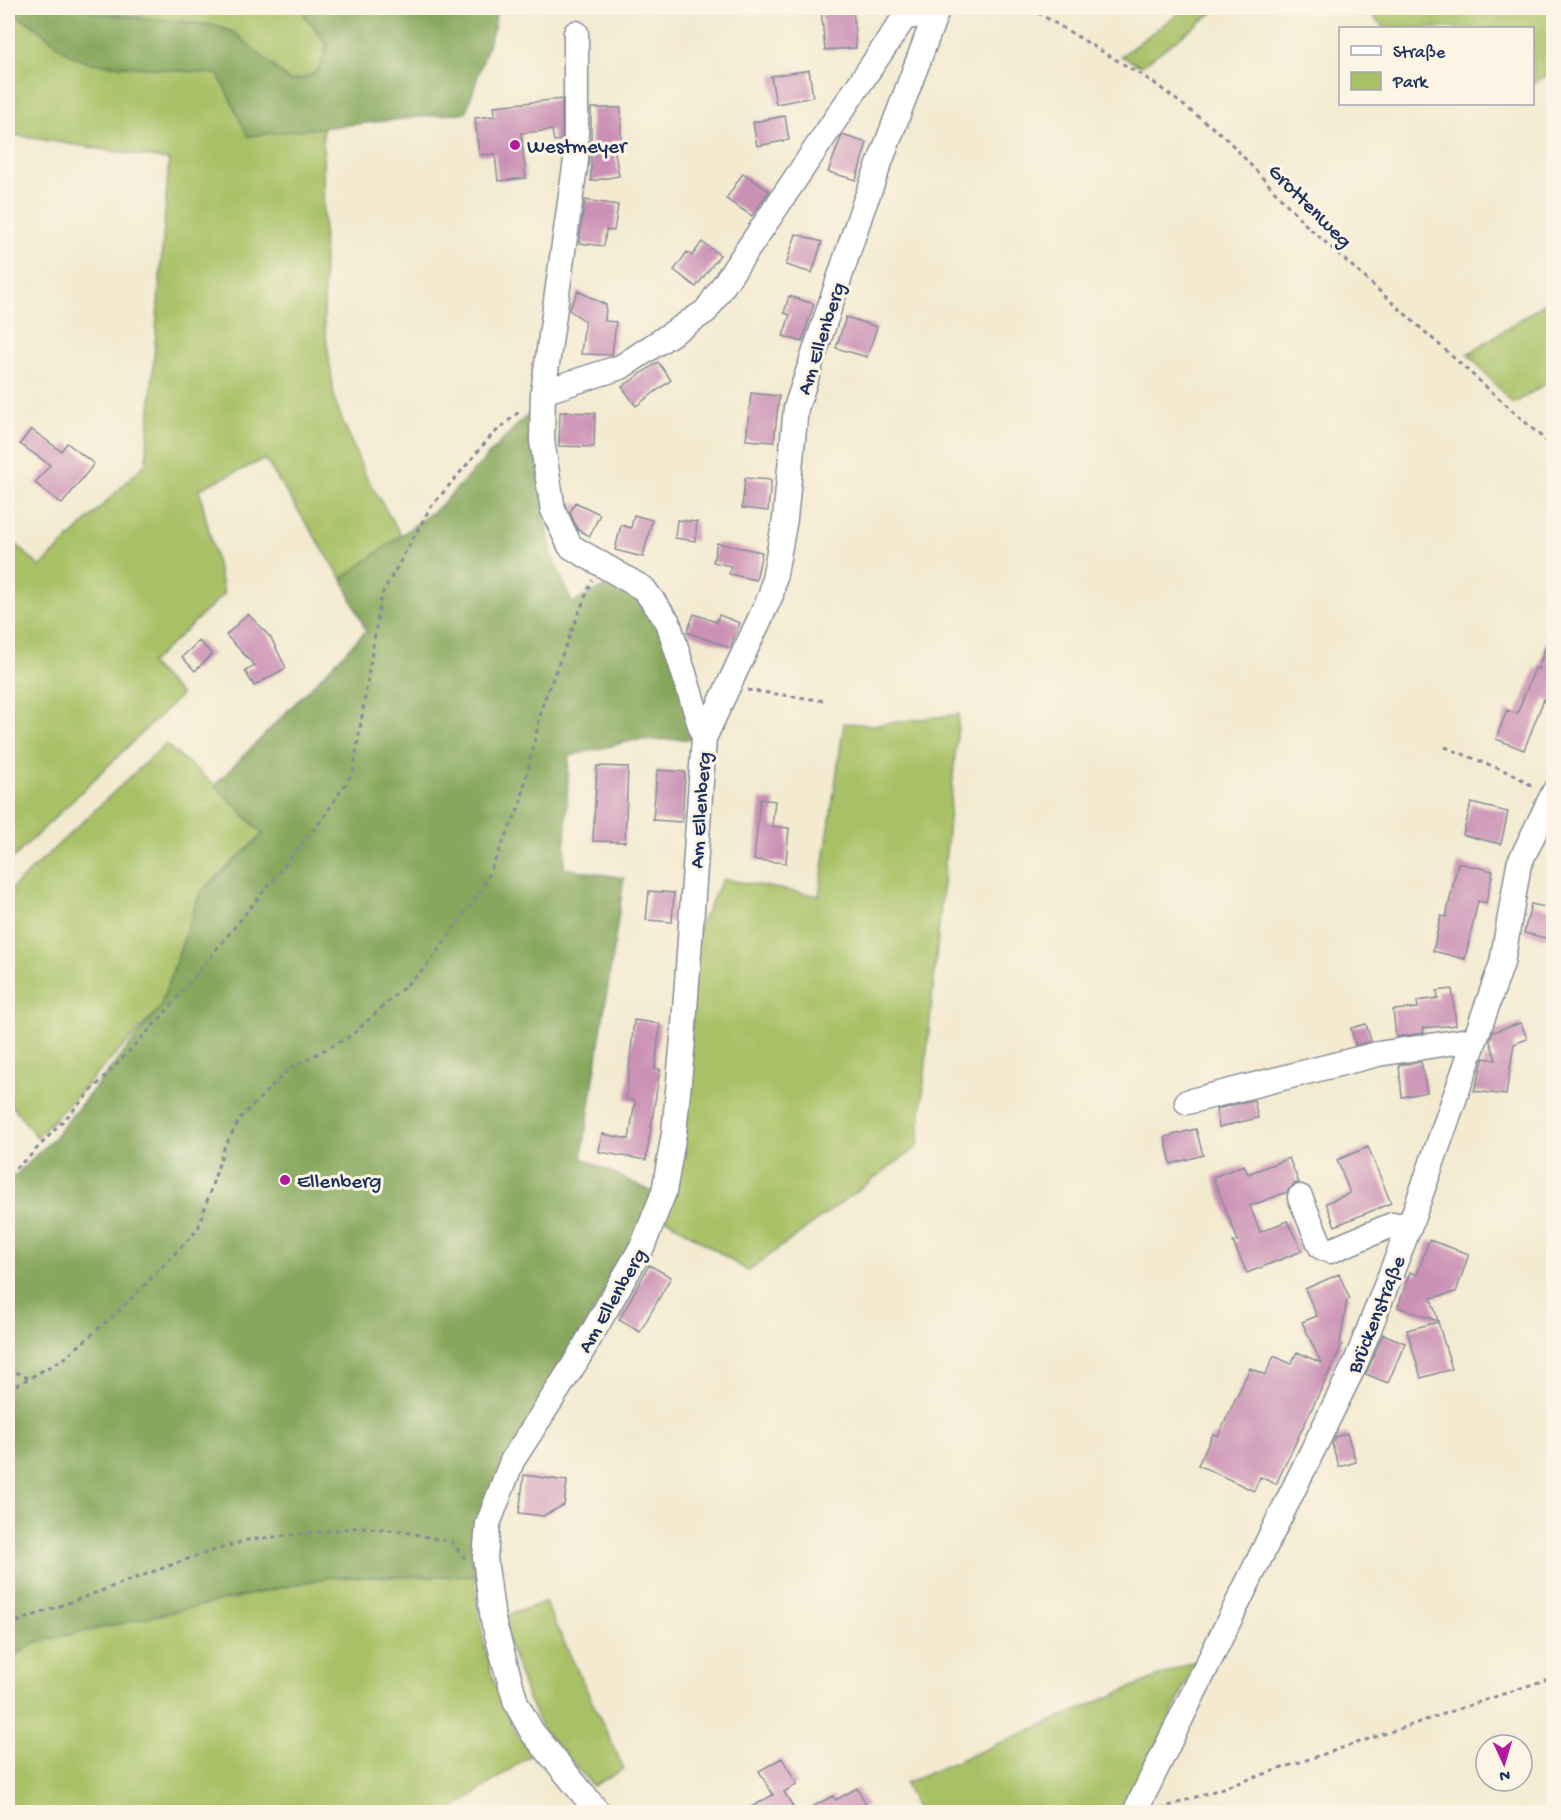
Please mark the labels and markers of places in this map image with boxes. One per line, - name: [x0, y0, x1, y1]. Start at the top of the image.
- place label: Westmeyer: [527, 136, 628, 161]
- marker: Westmeyer: [508, 138, 522, 152]
- place label: Ellenberg: [297, 1171, 382, 1196]
- marker: Ellenberg: [278, 1173, 292, 1187]

